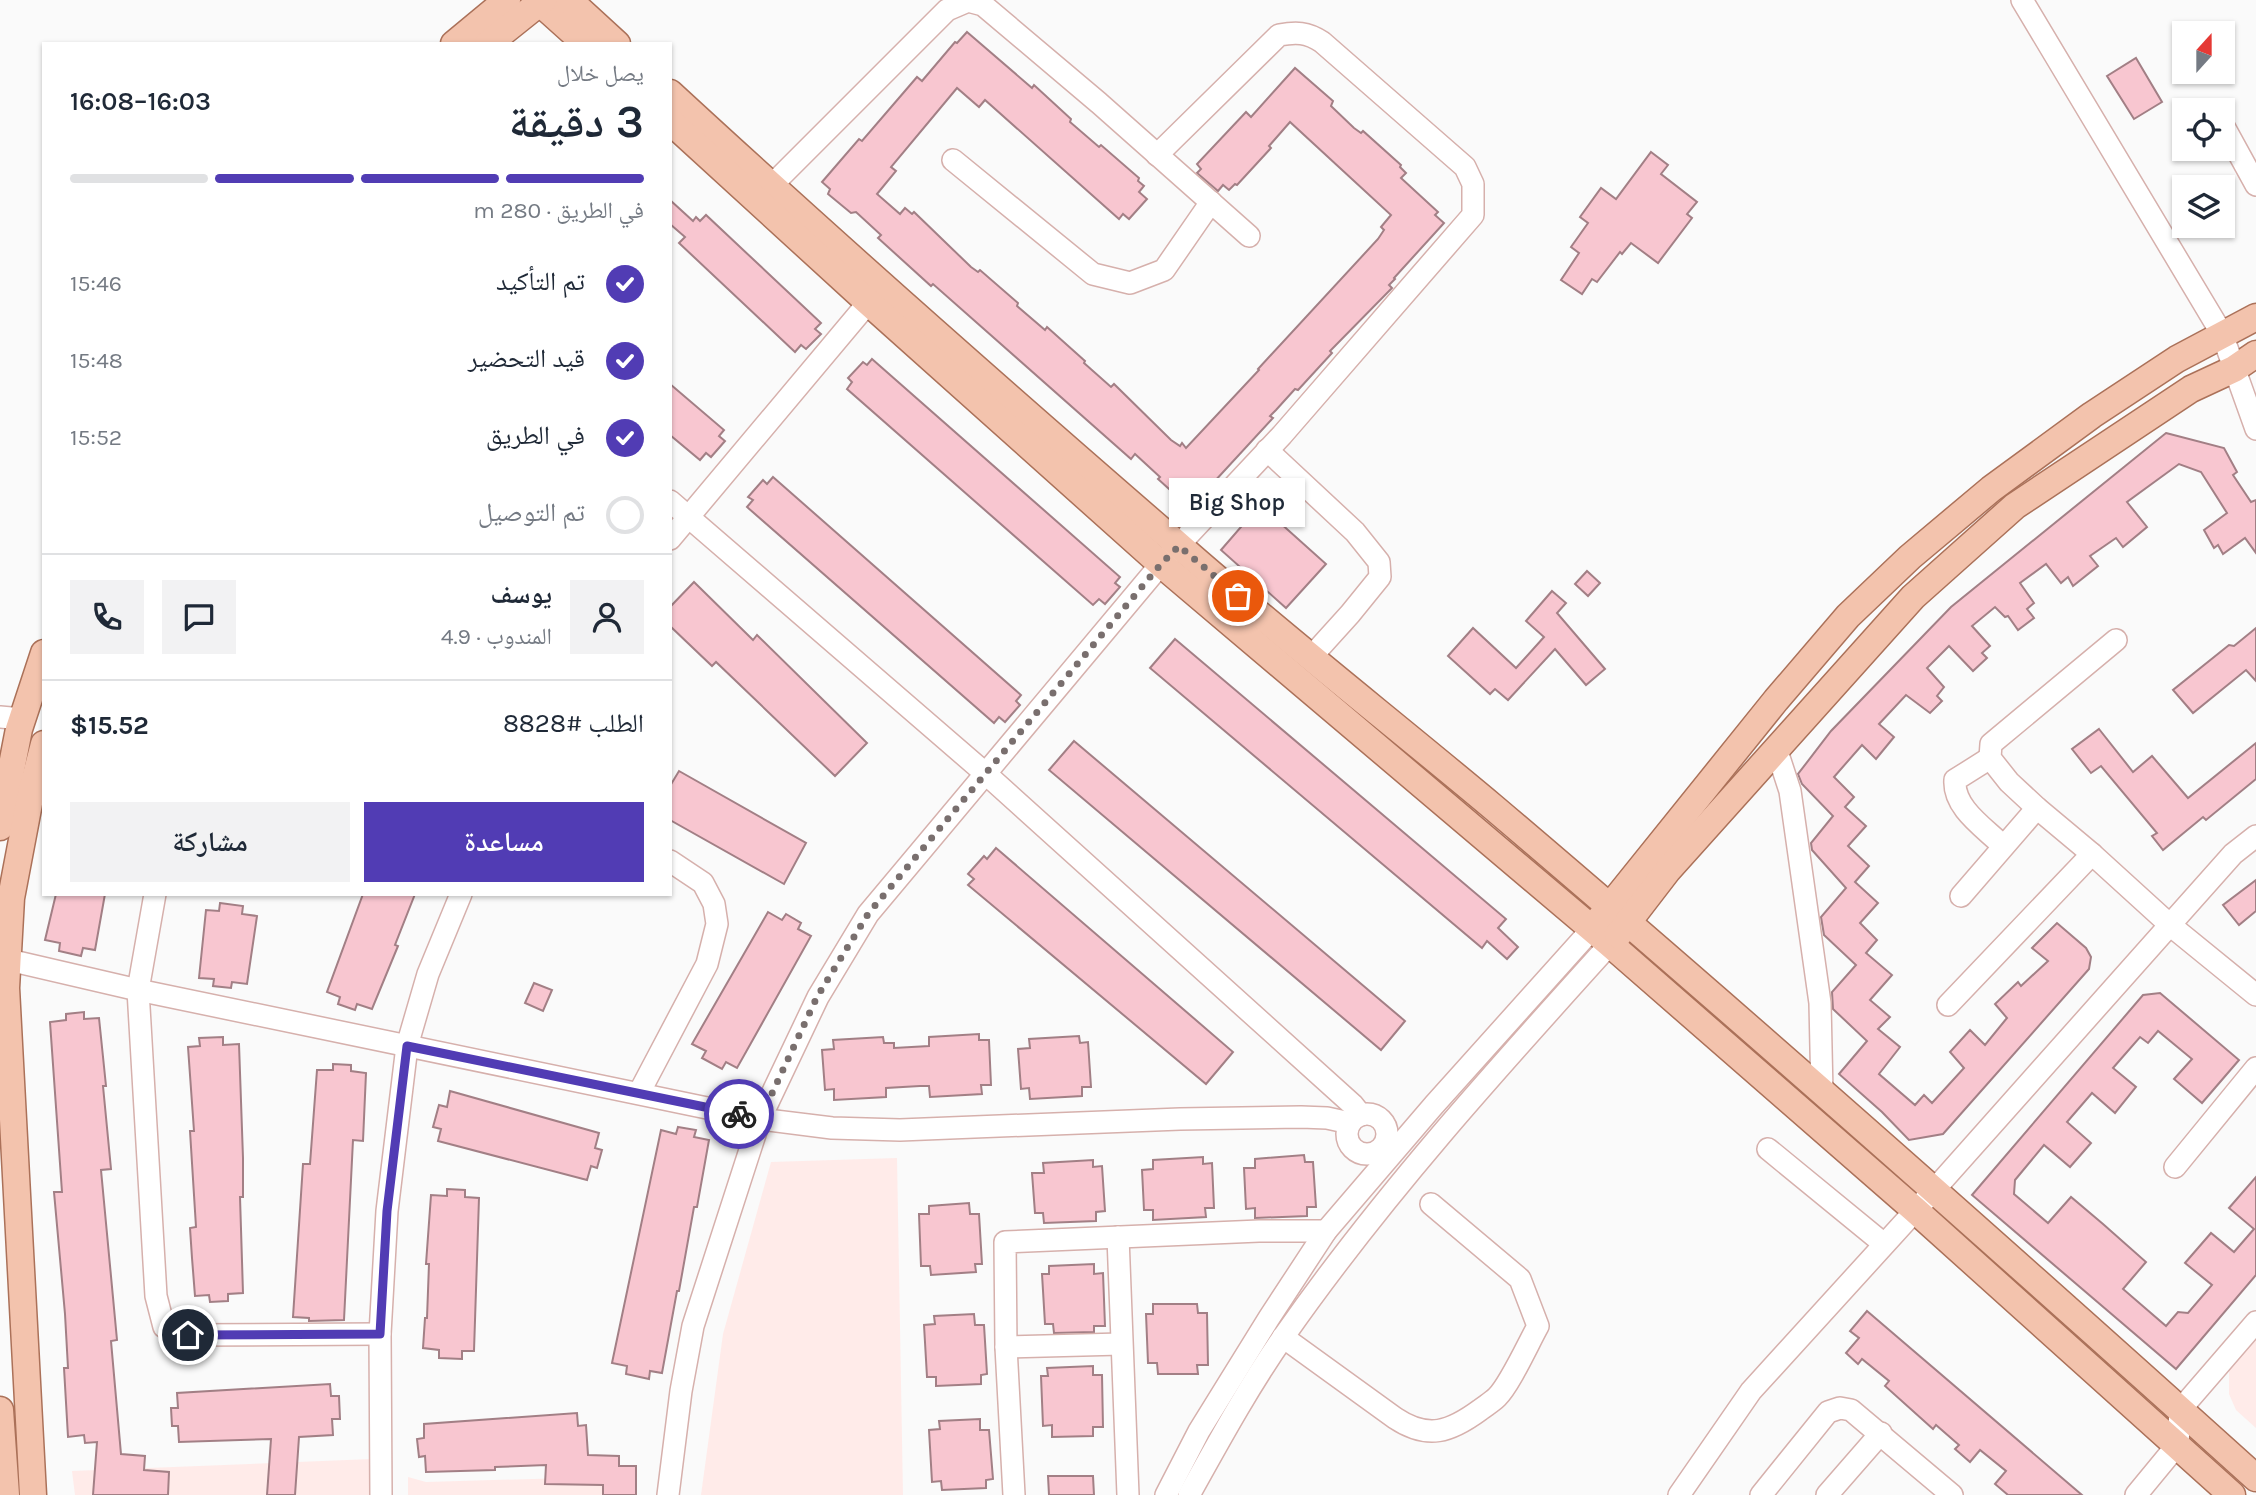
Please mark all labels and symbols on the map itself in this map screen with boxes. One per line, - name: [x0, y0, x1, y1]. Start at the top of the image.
- north arrow: [2172, 21, 2235, 84]
- callout: Big Shop: [1170, 477, 1306, 526]
- pin: [1208, 566, 1268, 626]
- courier: [704, 1079, 774, 1149]
- pin: [158, 1305, 218, 1365]

